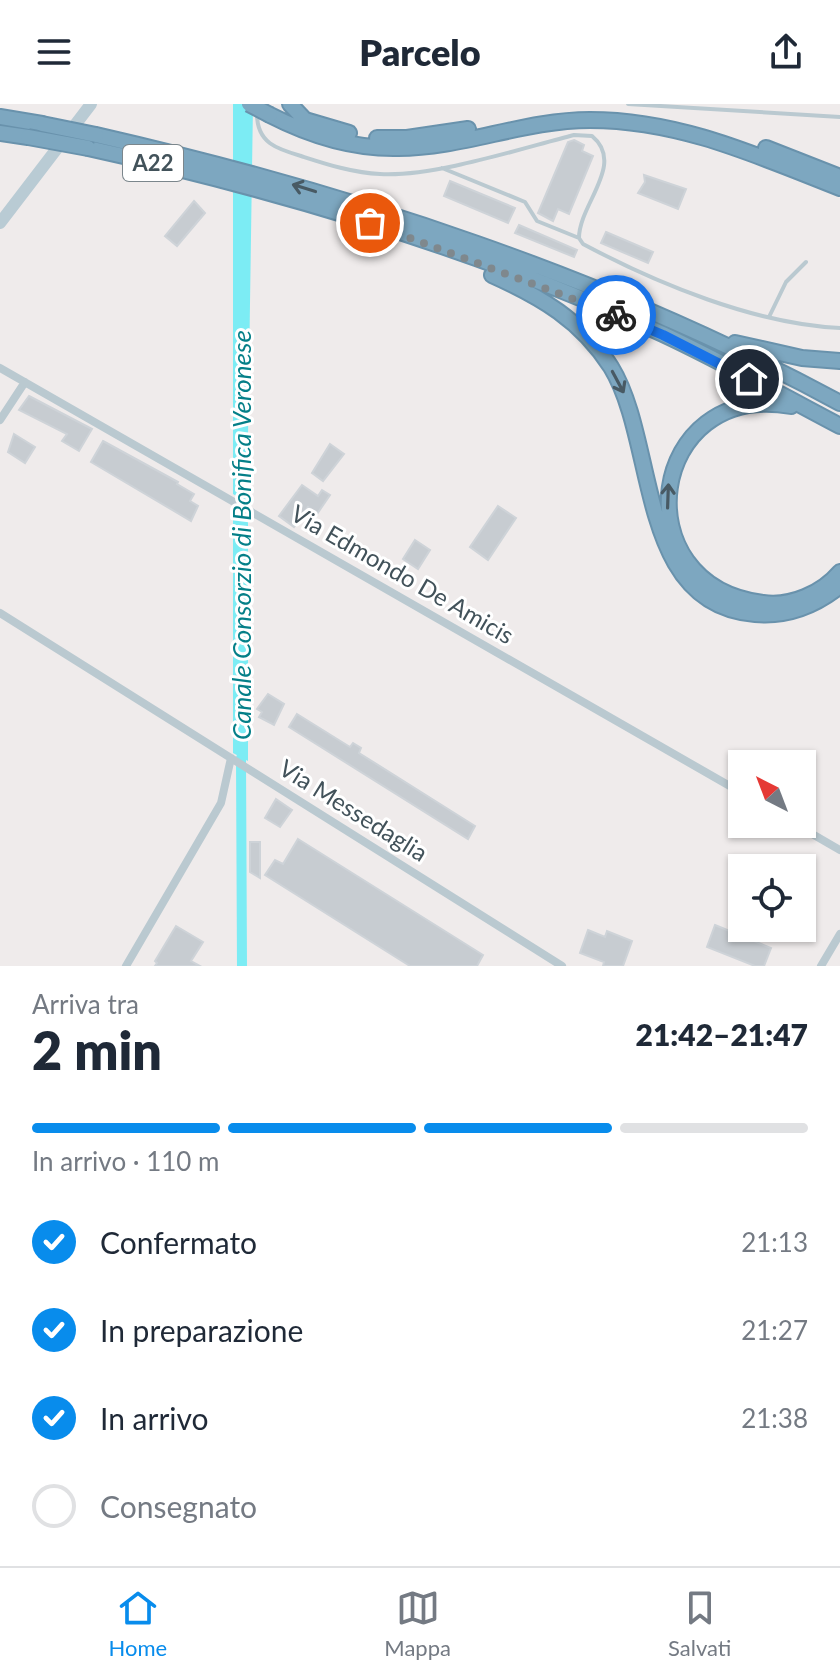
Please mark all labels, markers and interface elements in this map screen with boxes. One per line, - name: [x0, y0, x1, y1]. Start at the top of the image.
- icon: menu: [32, 30, 76, 74]
- text: Parcelo: [359, 30, 481, 74]
- icon: share: [764, 30, 808, 74]
- road number: A22: [123, 145, 183, 181]
- one-way arrow: [292, 180, 318, 195]
- pin: [336, 189, 404, 257]
- icon: bag: [348, 201, 392, 245]
- courier: [576, 275, 656, 355]
- icon: bike: [594, 293, 638, 337]
- water label: Canale Consorzio di Bonifica Veronese: [225, 330, 257, 740]
- pin: [715, 345, 783, 413]
- icon: home: [727, 357, 771, 401]
- one-way arrow: [611, 369, 627, 393]
- one-way arrow: [661, 483, 676, 510]
- street label: Via Edmondo De Amicis: [286, 498, 519, 649]
- north arrow: [728, 750, 816, 838]
- map controls: [728, 750, 816, 942]
- street label: Via Messedaglia: [274, 753, 433, 867]
- button: locate: [728, 854, 816, 942]
- text: Arriva tra: [32, 988, 139, 1020]
- text: 21:42–21:47: [635, 1016, 808, 1052]
- text: 2 min: [32, 1019, 162, 1081]
- text: In arrivo · 110 m: [32, 1145, 220, 1177]
- icon: check: [32, 1220, 76, 1264]
- text: Confermato: [100, 1224, 257, 1260]
- text: 21:13: [741, 1226, 808, 1258]
- icon: check: [32, 1308, 76, 1352]
- text: In preparazione: [100, 1312, 303, 1348]
- text: 21:27: [741, 1314, 808, 1346]
- icon: check: [32, 1396, 76, 1440]
- text: In arrivo: [100, 1400, 209, 1436]
- text: 21:38: [741, 1402, 808, 1434]
- text: Consegnato: [100, 1488, 257, 1524]
- tab: Home: [109, 1586, 167, 1661]
- tab: Mappa: [384, 1586, 451, 1661]
- tab: Salvati: [668, 1586, 731, 1661]

